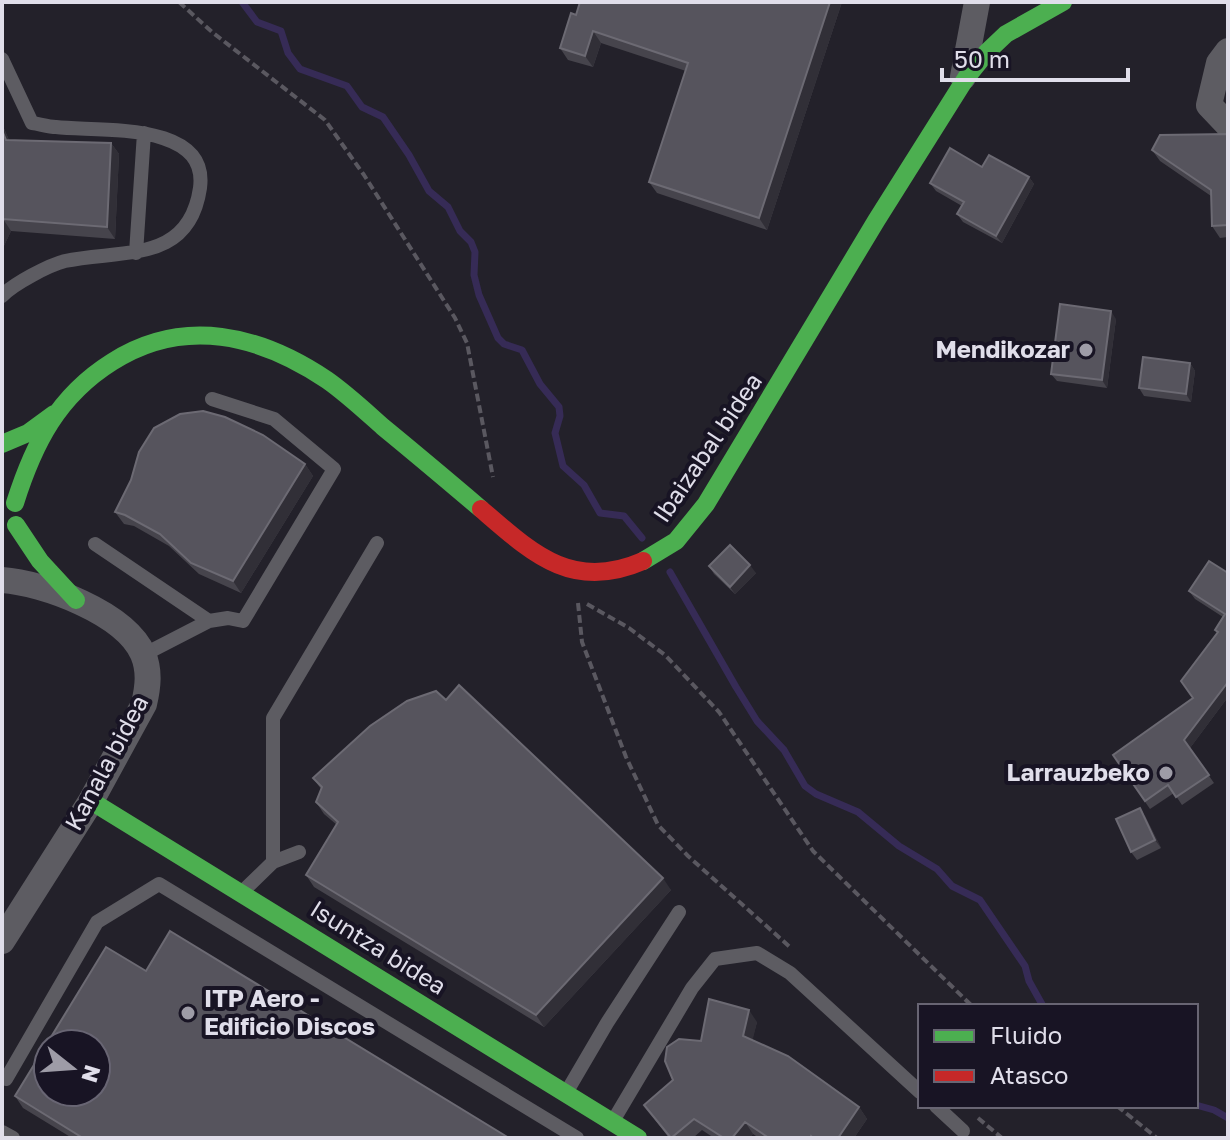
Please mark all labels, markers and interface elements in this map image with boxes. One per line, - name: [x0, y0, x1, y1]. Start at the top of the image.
- scale bar: [942, 32, 1128, 82]
- text: 50 m: [954, 44, 1010, 73]
- place label: Mendikozar: [935, 334, 1070, 363]
- marker: Mendikozar: [1077, 341, 1095, 359]
- street label: Ibaizabal bidea: [646, 367, 767, 527]
- street label: Kanala bidea: [58, 690, 153, 835]
- place label: Larrauzbeko: [1007, 757, 1150, 786]
- marker: Larrauzbeko: [1157, 764, 1175, 782]
- street label: Isuntza bidea: [306, 893, 452, 1000]
- place label: ITP Aero - Edificio Discos: [204, 983, 375, 1040]
- marker: ITP Aero - Edificio Discos: [179, 1004, 197, 1022]
- legend: [918, 1004, 1198, 1108]
- text: Fluido: [990, 1020, 1062, 1049]
- north arrow: [32, 1028, 112, 1108]
- text: Atasco: [990, 1060, 1068, 1089]
- text: N: [76, 1062, 107, 1086]

